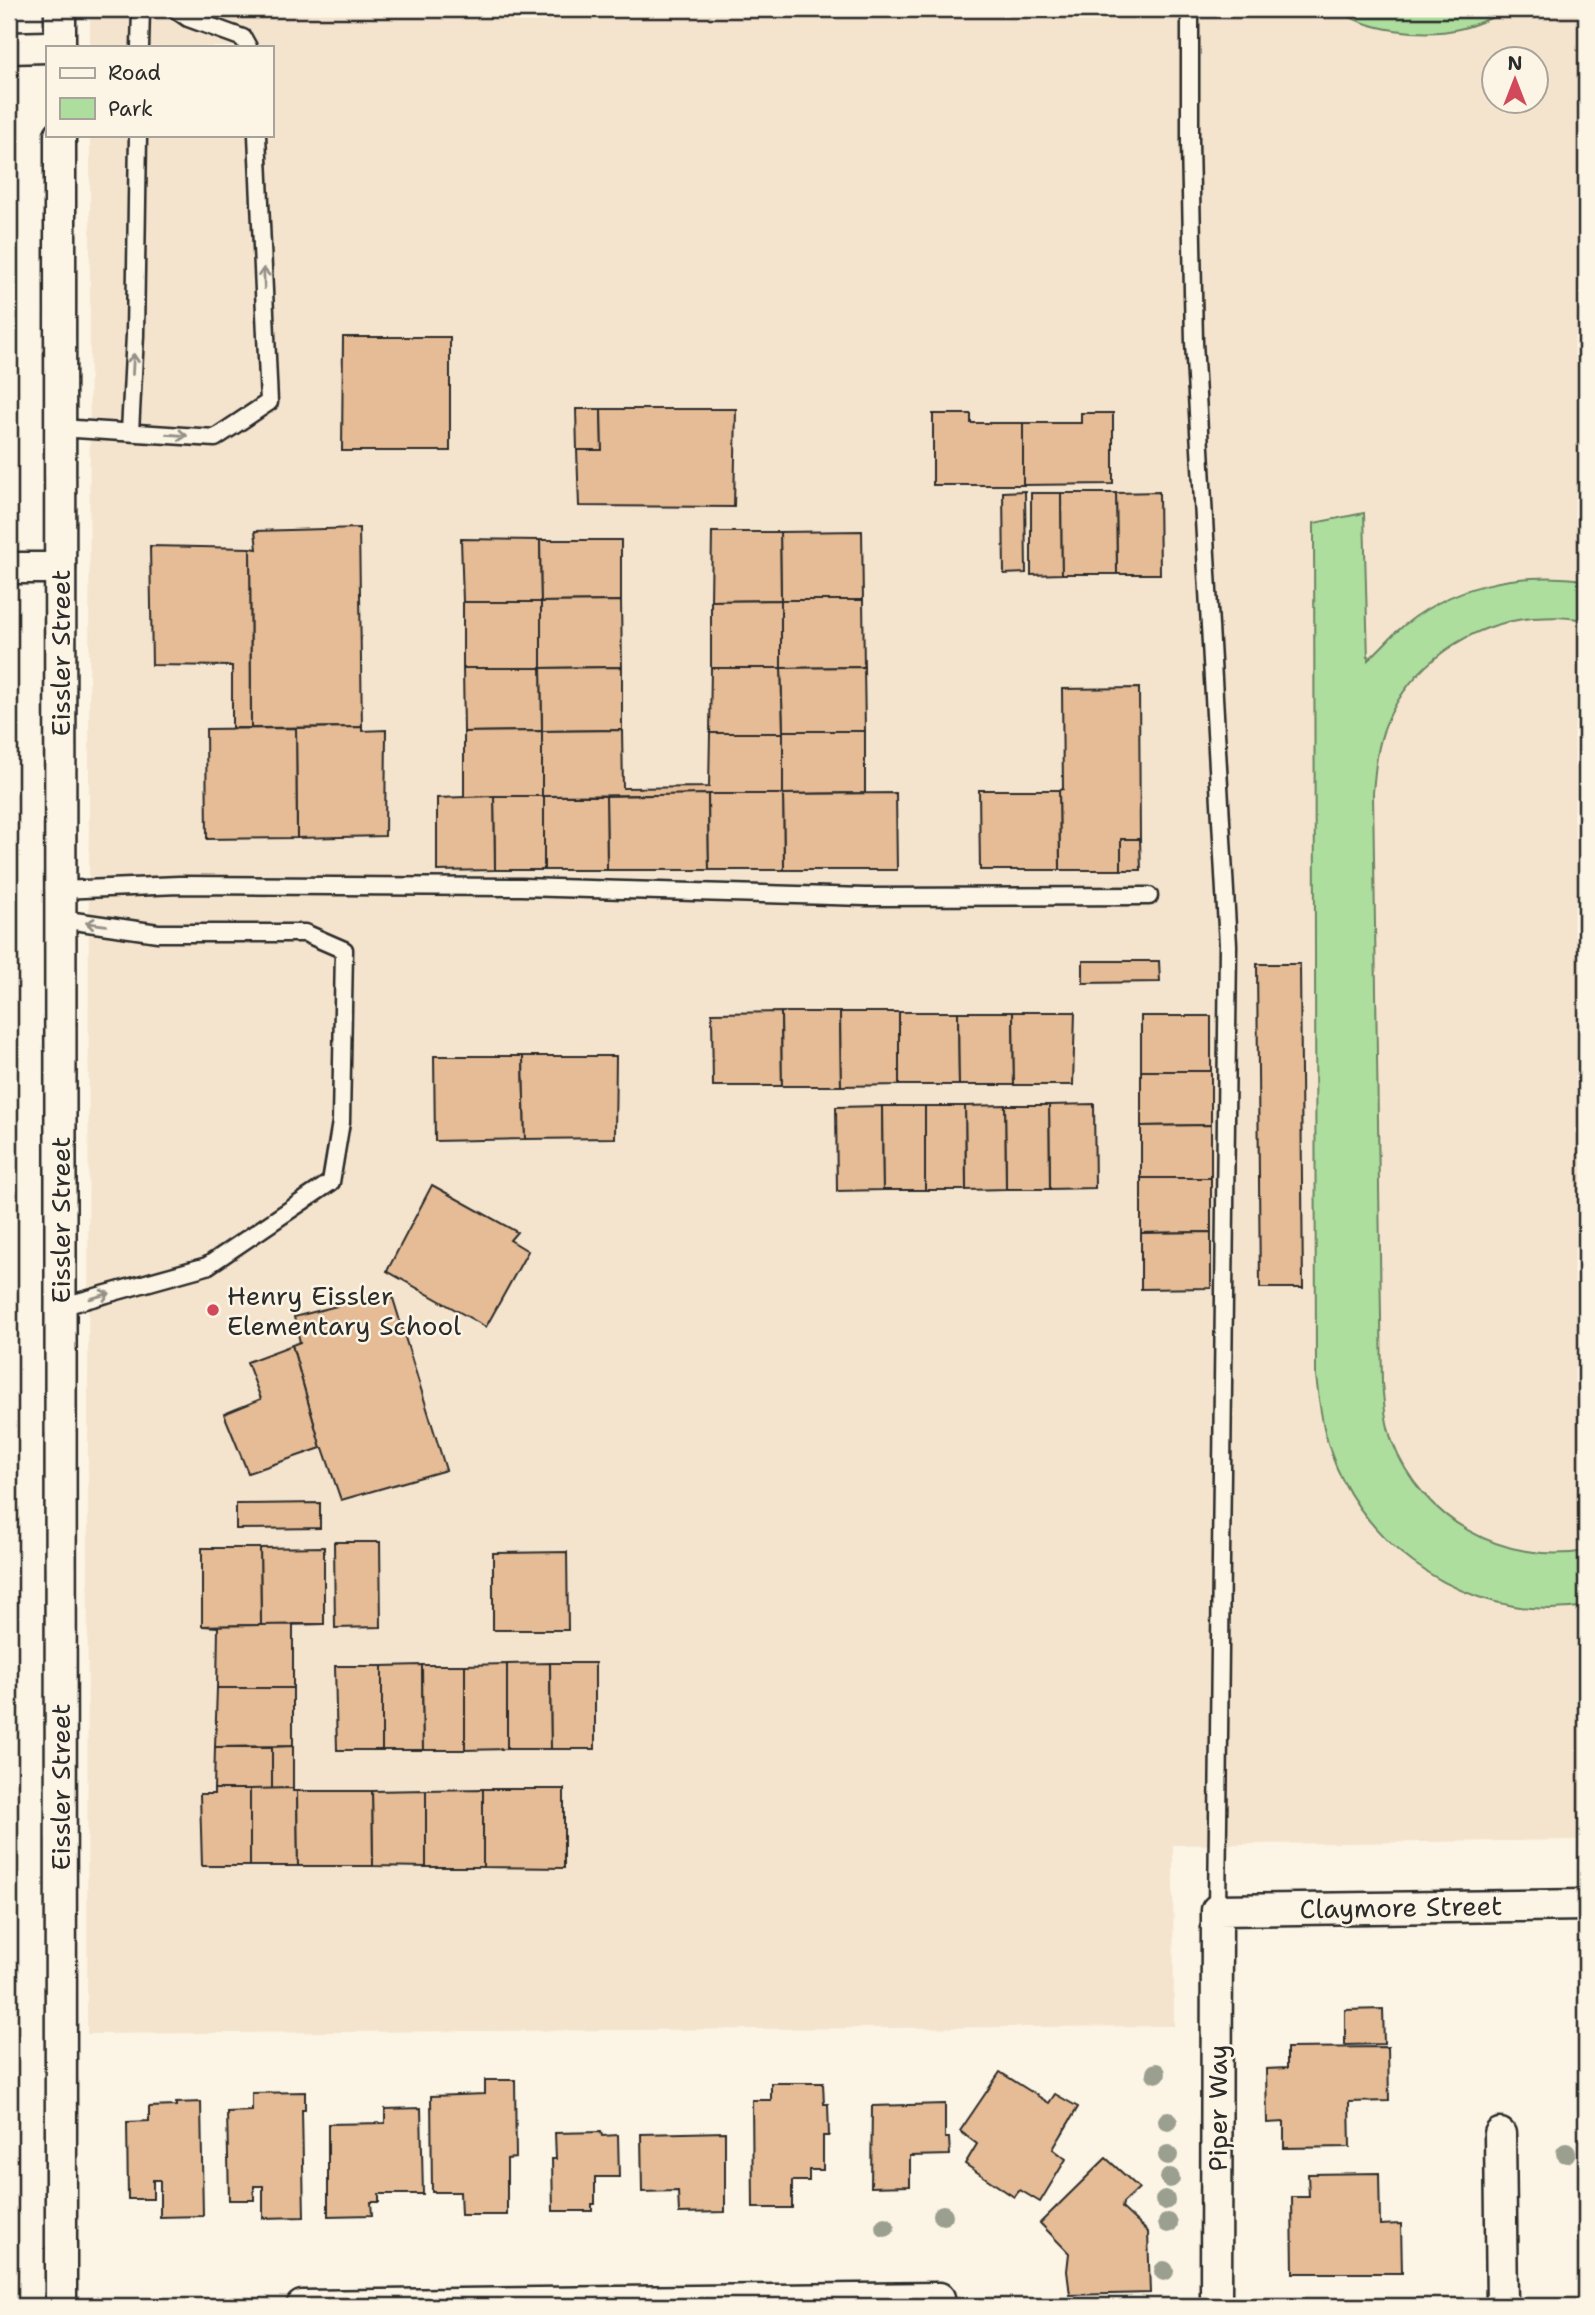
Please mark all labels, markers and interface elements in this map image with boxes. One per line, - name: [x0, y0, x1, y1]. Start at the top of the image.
- legend: [46, 46, 273, 136]
- north arrow: [1480, 46, 1550, 116]
- text: N: [1507, 51, 1523, 76]
- text: Road: [108, 59, 161, 87]
- text: Park: [108, 95, 153, 123]
- one-way arrow: [257, 266, 270, 289]
- one-way arrow: [127, 353, 140, 376]
- one-way arrow: [165, 429, 188, 442]
- street label: Eissler Street: [43, 569, 78, 737]
- one-way arrow: [85, 918, 108, 931]
- street label: Eissler Street: [43, 1136, 78, 1304]
- place label: Henry Eissler Elementary School: [227, 1278, 461, 1343]
- one-way arrow: [88, 1289, 110, 1302]
- marker: Henry Eissler Elementary School: [205, 1302, 221, 1318]
- street label: Eissler Street: [43, 1703, 78, 1871]
- street label: Claymore Street: [1299, 1888, 1503, 1926]
- street label: Piper Way: [1200, 2045, 1235, 2171]

